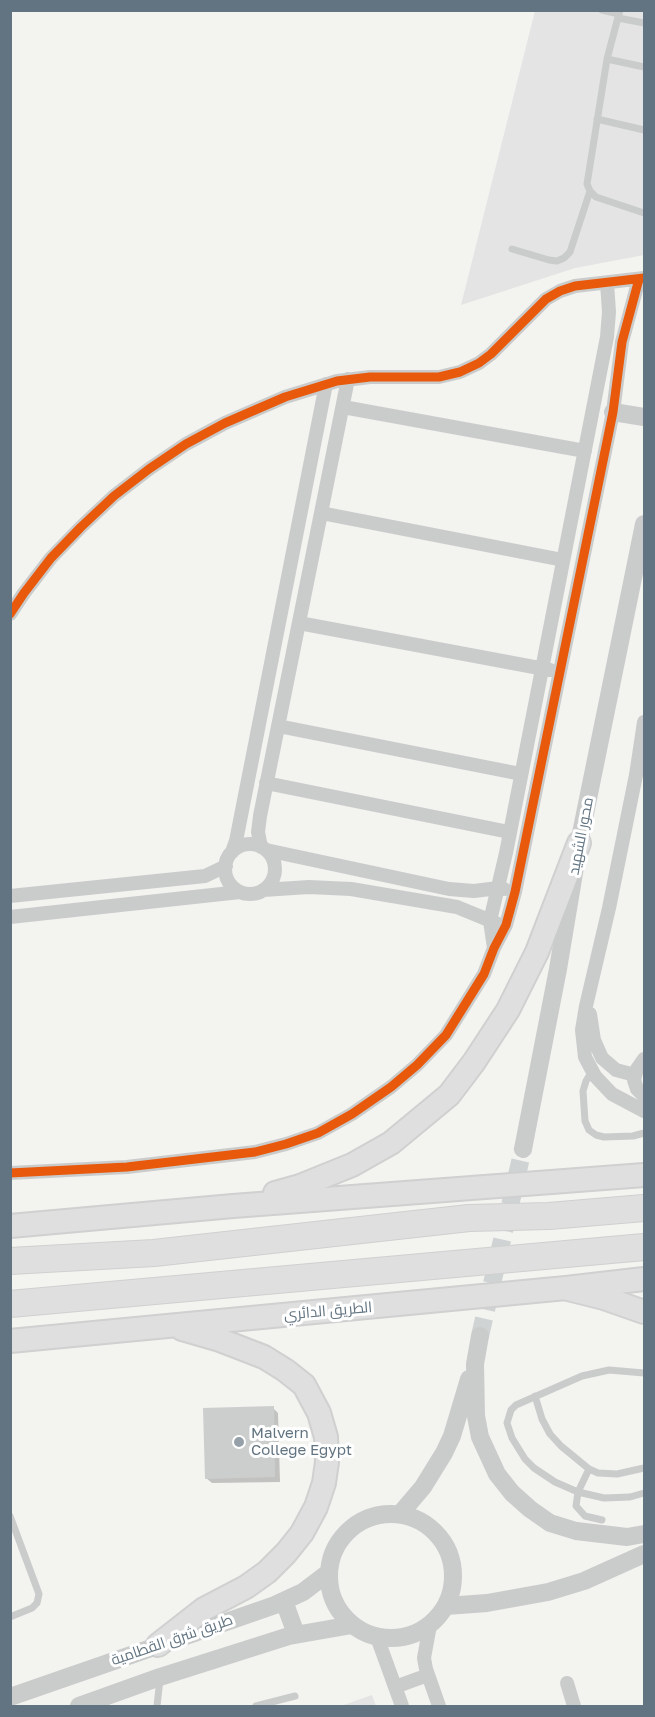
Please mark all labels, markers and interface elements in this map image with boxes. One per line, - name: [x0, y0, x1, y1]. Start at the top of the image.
- street label: محور الشهيد: [565, 796, 597, 876]
- street label: الطريق الدائري: [283, 1298, 373, 1324]
- place label: Malvern College Egypt: [251, 1424, 352, 1459]
- marker: Malvern College Egypt: [232, 1435, 246, 1449]
- street label: طريق شرق القطامية: [109, 1611, 235, 1669]

